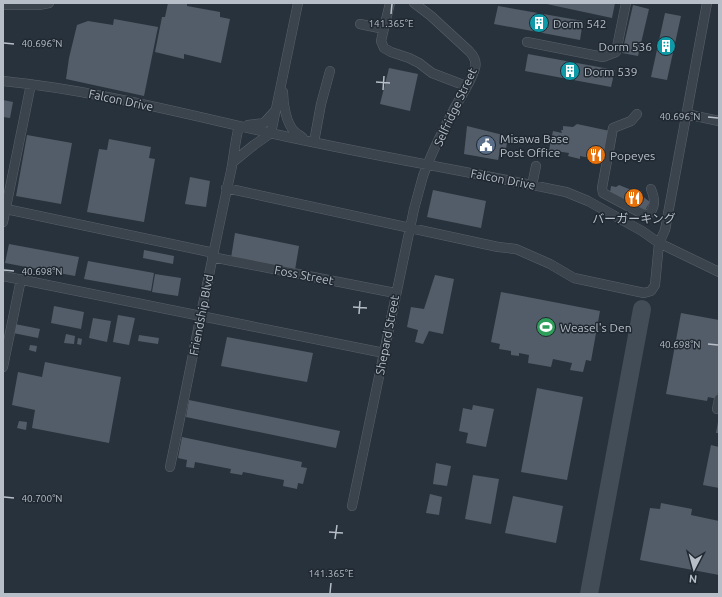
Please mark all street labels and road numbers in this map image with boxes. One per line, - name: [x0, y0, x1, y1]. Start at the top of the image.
- street label: Selfridge Street: [431, 66, 479, 148]
- street label: Falcon Drive: [88, 87, 154, 113]
- street label: Falcon Drive: [470, 166, 536, 192]
- street label: Foss Street: [273, 263, 335, 287]
- street label: Friendship Blvd: [187, 273, 215, 357]
- street label: Shepard Street: [373, 294, 401, 376]

